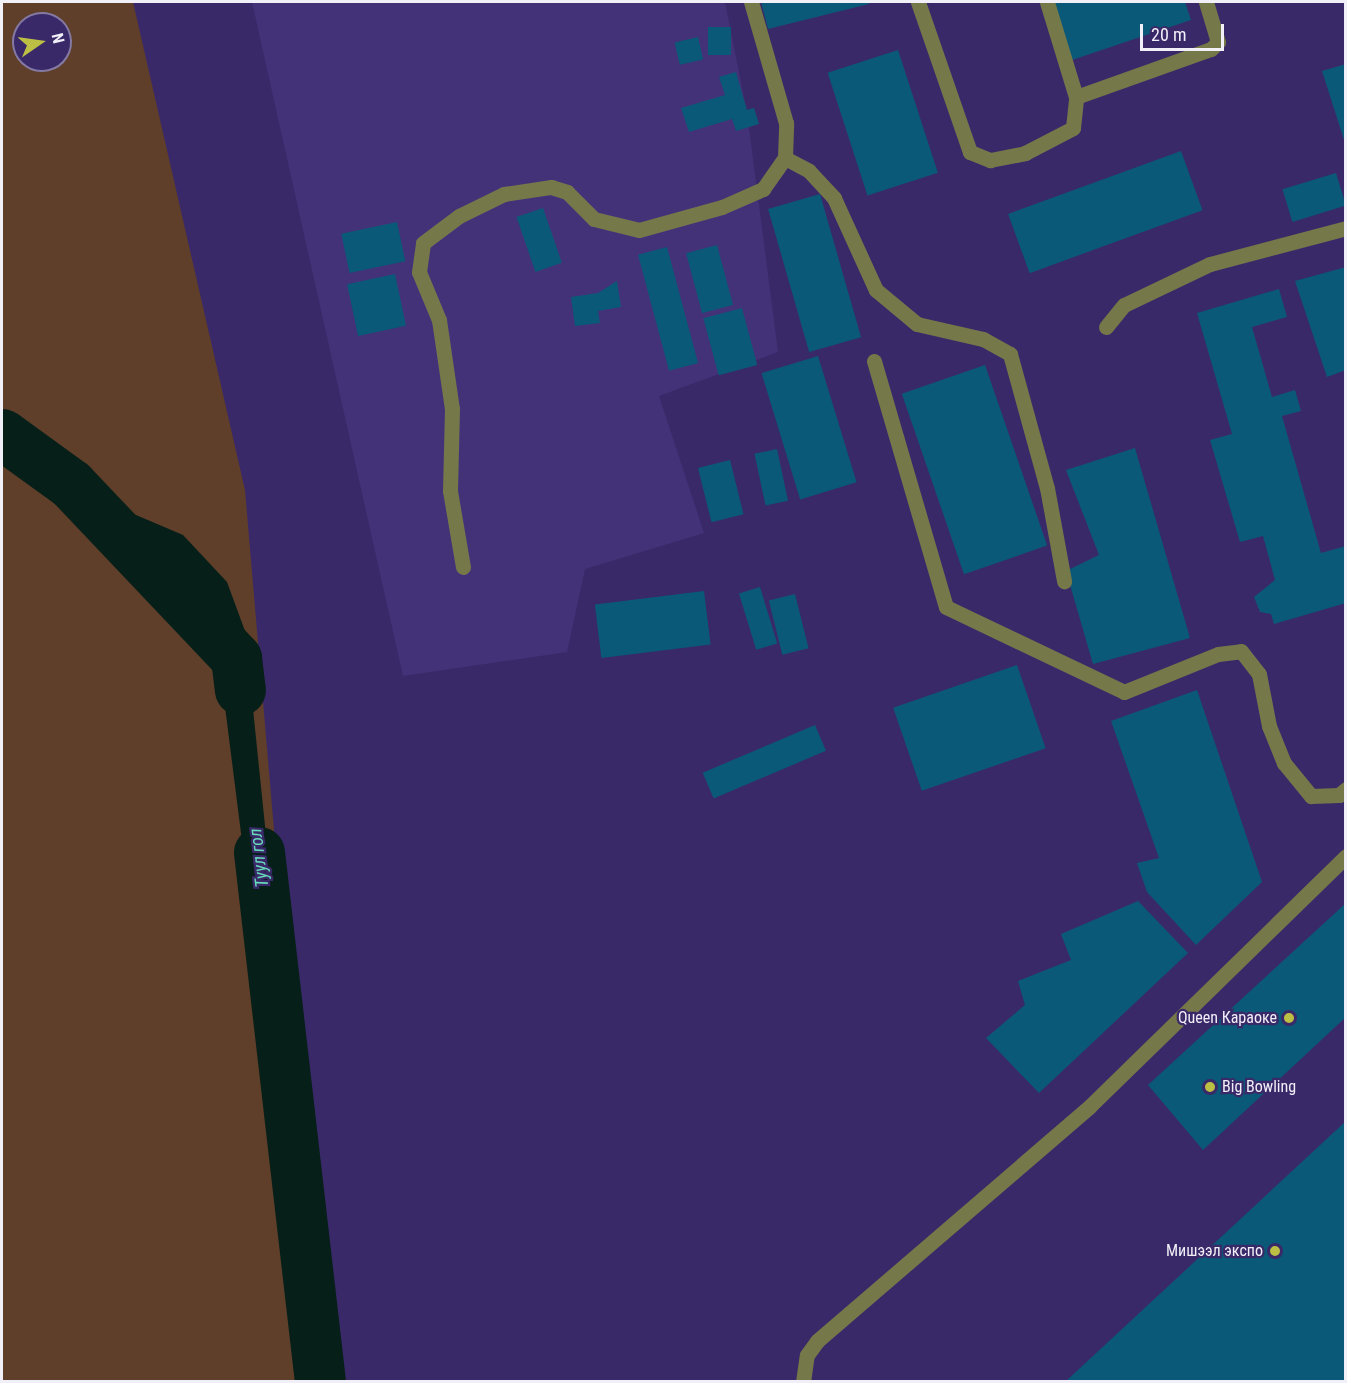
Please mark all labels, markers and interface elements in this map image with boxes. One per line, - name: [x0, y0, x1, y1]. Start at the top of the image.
- north arrow: [12, 12, 72, 72]
- scale bar: [1143, 12, 1227, 50]
- text: 20 m: [1151, 24, 1186, 45]
- text: N: [48, 31, 68, 45]
- water label: Туул гол: [245, 827, 273, 889]
- place label: Queen Караоке: [1178, 1008, 1277, 1028]
- marker: Queen Караоке: [1282, 1011, 1296, 1025]
- place label: Big Bowling: [1222, 1077, 1296, 1097]
- marker: Big Bowling: [1203, 1080, 1217, 1094]
- place label: Мишээл экспо: [1166, 1241, 1263, 1261]
- marker: Мишээл экспо: [1268, 1244, 1282, 1258]

